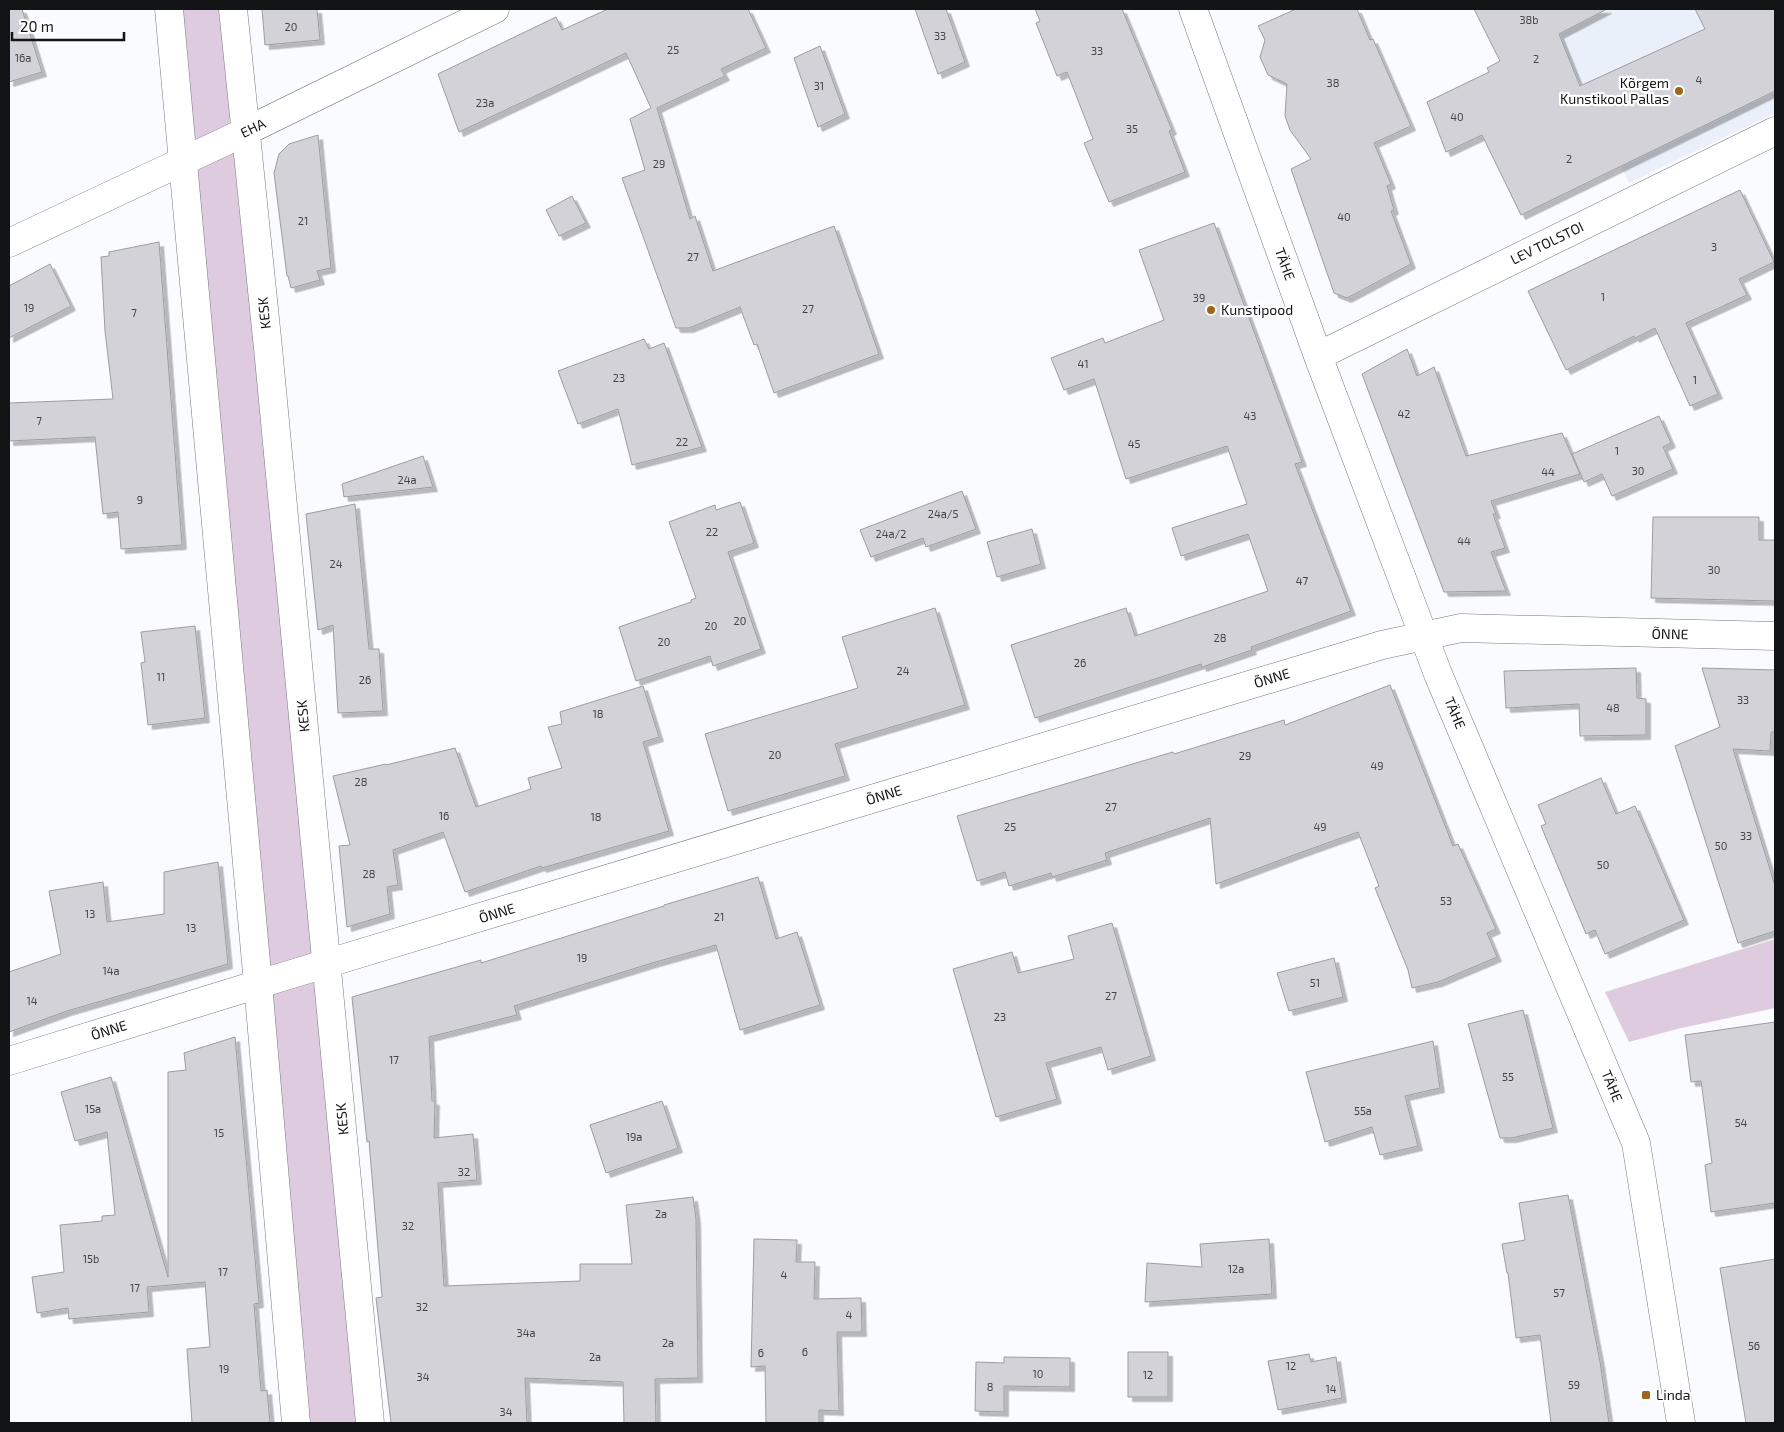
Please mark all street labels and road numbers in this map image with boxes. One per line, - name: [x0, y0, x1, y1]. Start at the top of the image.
- street label: EHA: [237, 114, 268, 141]
- street label: LEV TOLSTOI: [1507, 218, 1586, 268]
- street label: TÄHE: [1272, 245, 1299, 282]
- street label: KESK: [253, 295, 274, 330]
- street label: ÕNNE: [1651, 625, 1689, 642]
- street label: ÕNNE: [1252, 664, 1292, 691]
- street label: TÄHE: [1441, 694, 1470, 732]
- street label: KESK: [293, 699, 312, 733]
- street label: ÕNNE: [864, 781, 904, 808]
- street label: ÕNNE: [477, 899, 517, 926]
- street label: ÕNNE: [89, 1016, 129, 1043]
- street label: TÄHE: [1598, 1067, 1627, 1105]
- street label: KESK: [332, 1102, 351, 1136]

